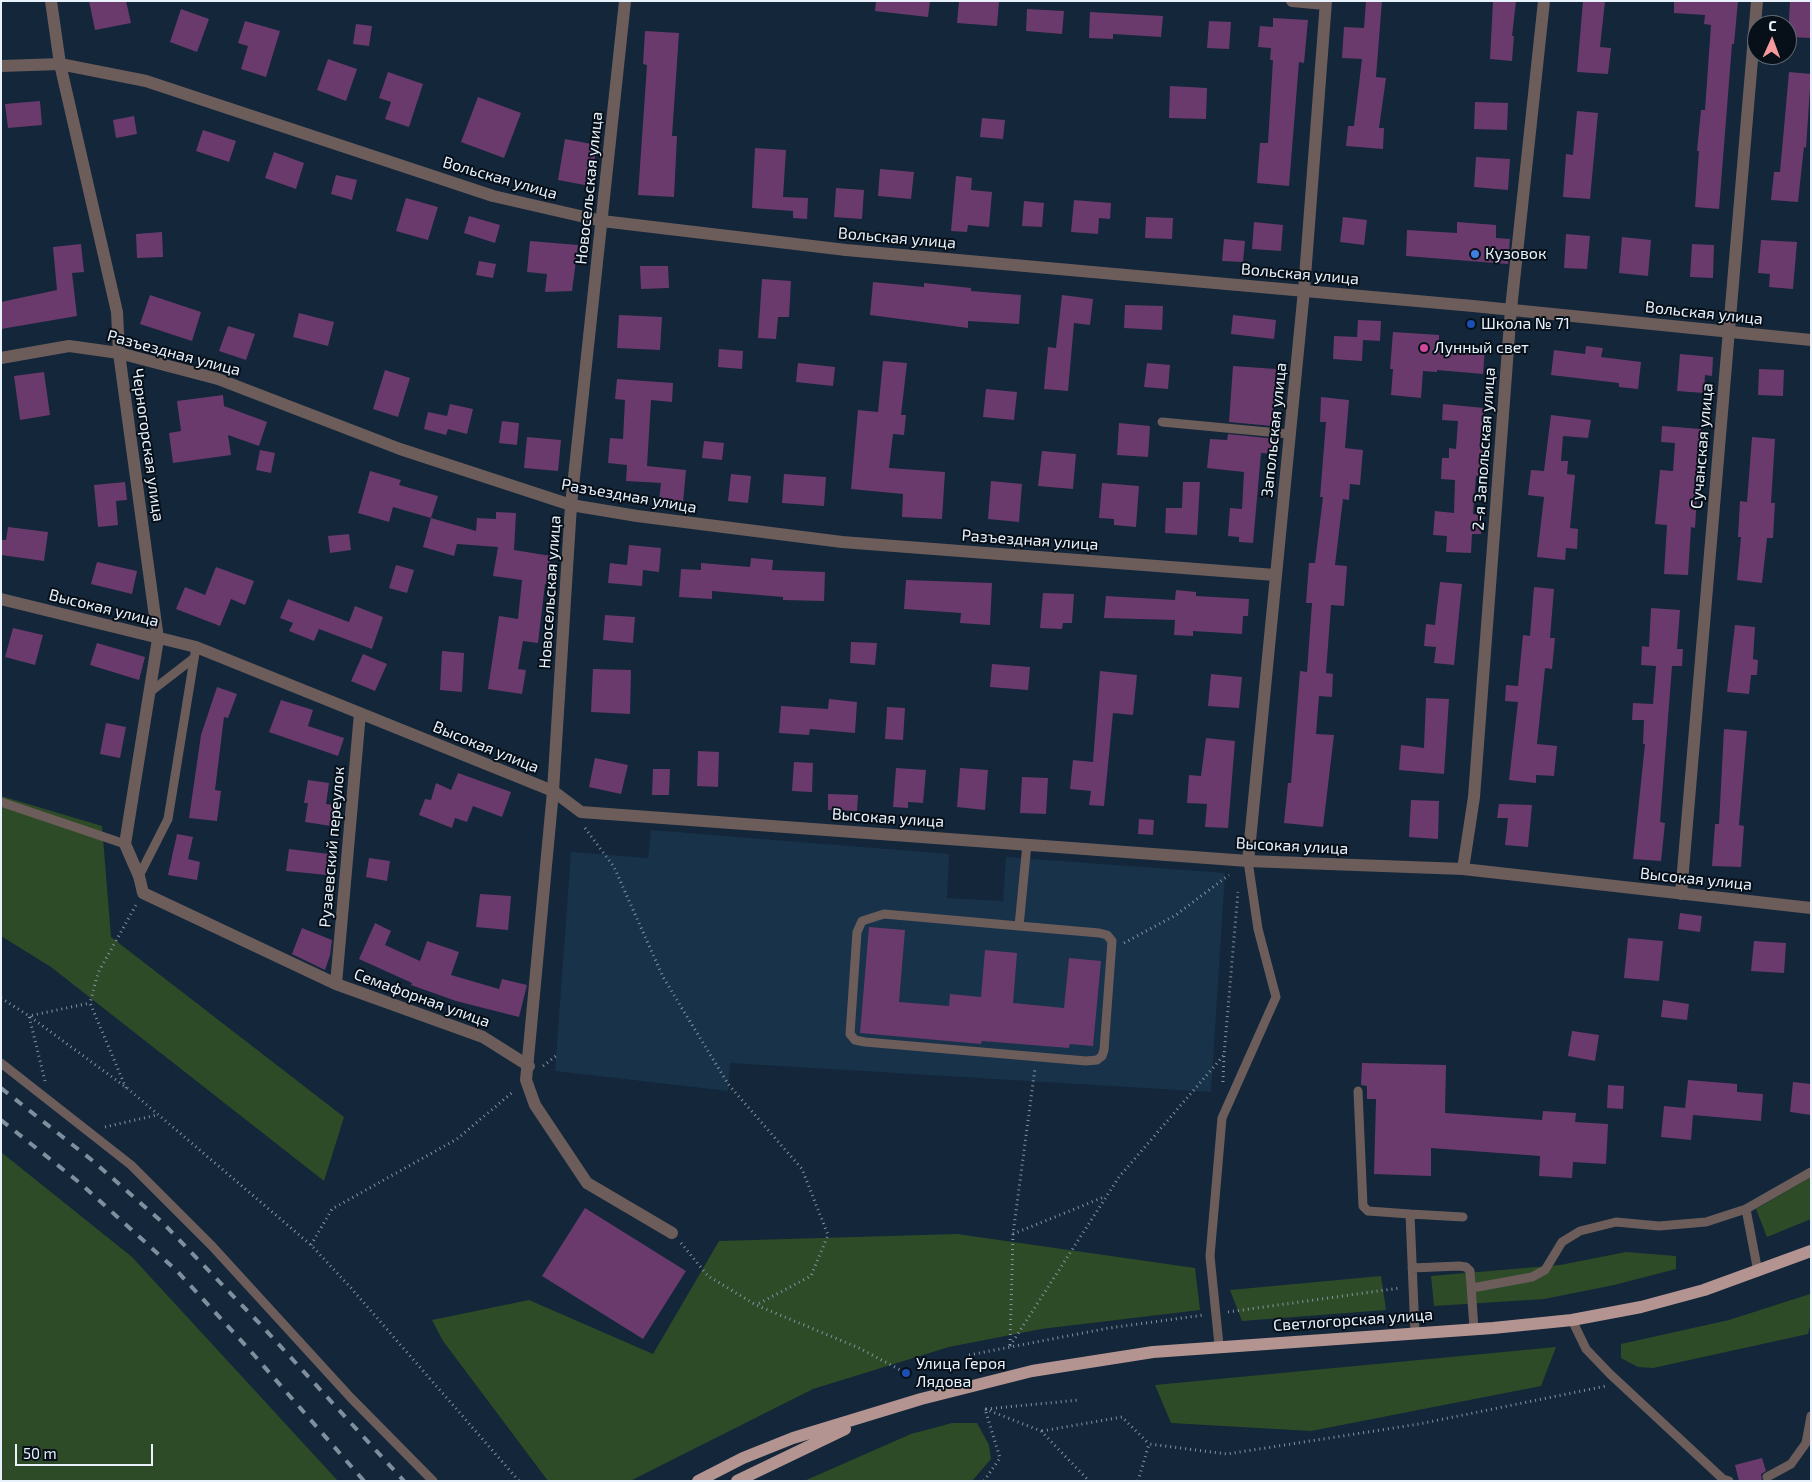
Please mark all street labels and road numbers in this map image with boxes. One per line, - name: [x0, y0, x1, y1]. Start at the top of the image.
- street label: Новосельская улица: [571, 111, 607, 265]
- street label: Вольская улица: [440, 152, 560, 204]
- street label: Вольская улица: [837, 223, 957, 253]
- street label: Вольская улица: [1240, 259, 1360, 289]
- street label: Вольская улица: [1644, 297, 1764, 329]
- street label: Разъездная улица: [105, 326, 243, 380]
- street label: Запольская улица: [1257, 362, 1291, 498]
- street label: Черногорская улица: [128, 367, 168, 523]
- street label: 2-я Запольская улица: [1469, 367, 1499, 531]
- street label: Сучанская улица: [1687, 382, 1717, 510]
- street label: Разъездная улица: [560, 475, 698, 517]
- street label: Новосельская улица: [535, 515, 565, 669]
- street label: Разъездная улица: [961, 526, 1099, 554]
- street label: Высокая улица: [47, 585, 161, 631]
- street label: Высокая улица: [430, 717, 542, 777]
- street label: Рузаевский переулок: [315, 766, 349, 928]
- street label: Высокая улица: [831, 804, 945, 832]
- street label: Высокая улица: [1235, 833, 1349, 859]
- street label: Высокая улица: [1639, 864, 1753, 894]
- street label: Семафорная улица: [351, 964, 493, 1032]
- street label: Светлогорская улица: [1272, 1305, 1434, 1335]

